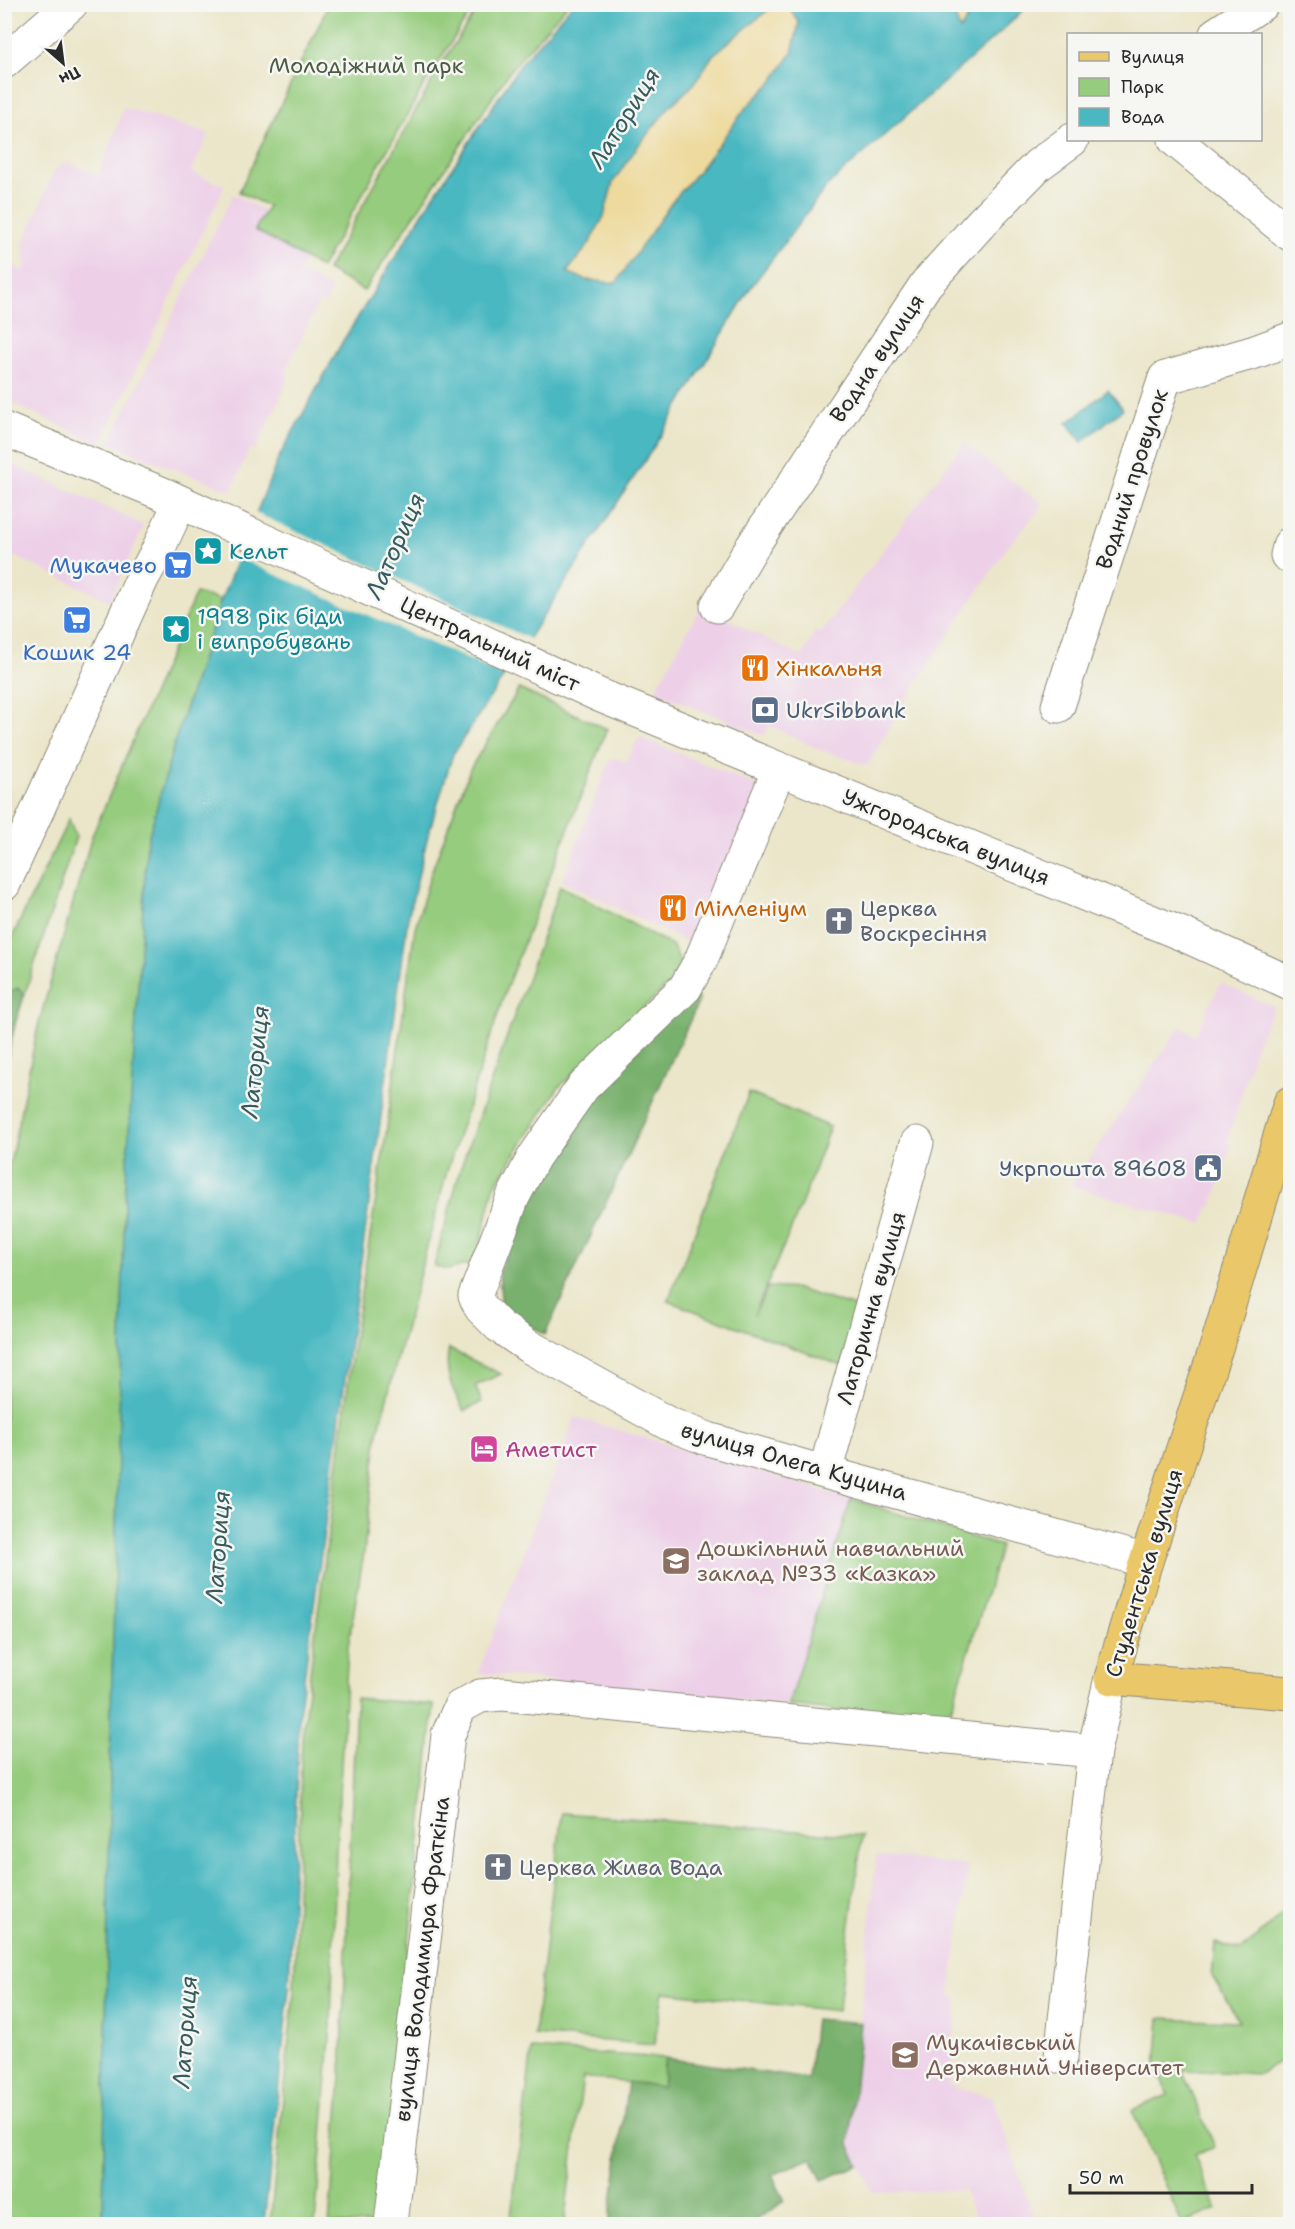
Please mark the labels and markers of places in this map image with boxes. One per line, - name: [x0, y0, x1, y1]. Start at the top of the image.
- place icon: Кельт: [192, 535, 224, 567]
- place label: Кельт: [229, 537, 289, 566]
- supermarket icon: Мукачево: [162, 549, 194, 581]
- place label: Мукачево: [49, 551, 157, 580]
- place label: 1998 рік біди і випробувань: [197, 602, 351, 656]
- supermarket icon: Кошик 24: [61, 604, 93, 636]
- place icon: 1998 рік біди і випробувань: [160, 613, 192, 645]
- place label: Кошик 24: [23, 638, 131, 667]
- restaurant icon: Хінкальня: [739, 652, 771, 684]
- place label: Хінкальня: [776, 654, 883, 683]
- bank icon: UkrSibbank: [749, 694, 781, 726]
- place label: UkrSibbank: [786, 696, 906, 725]
- restaurant icon: Мілленіум: [657, 892, 689, 924]
- place label: Мілленіум: [694, 894, 807, 923]
- place label: Церква Воскресіння: [860, 894, 988, 948]
- church icon: Церква Воскресіння: [823, 905, 855, 937]
- public building icon: Укрпошта 89608: [1192, 1152, 1224, 1184]
- place label: Укрпошта 89608: [999, 1154, 1187, 1183]
- hotel icon: Аметист: [468, 1433, 500, 1465]
- place label: Аметист: [505, 1435, 597, 1464]
- place label: Дошкільний навчальний заклад №33 «Казка»: [697, 1534, 964, 1588]
- school or university icon: Дошкільний навчальний заклад №33 «Казка»: [660, 1545, 692, 1577]
- church icon: Церква Жива Вода: [482, 1851, 514, 1883]
- place label: Церква Жива Вода: [519, 1853, 723, 1882]
- place label: Мукачівський Державний Університет: [926, 2028, 1185, 2082]
- school or university icon: Мукачівський Державний Університет: [889, 2039, 921, 2071]

